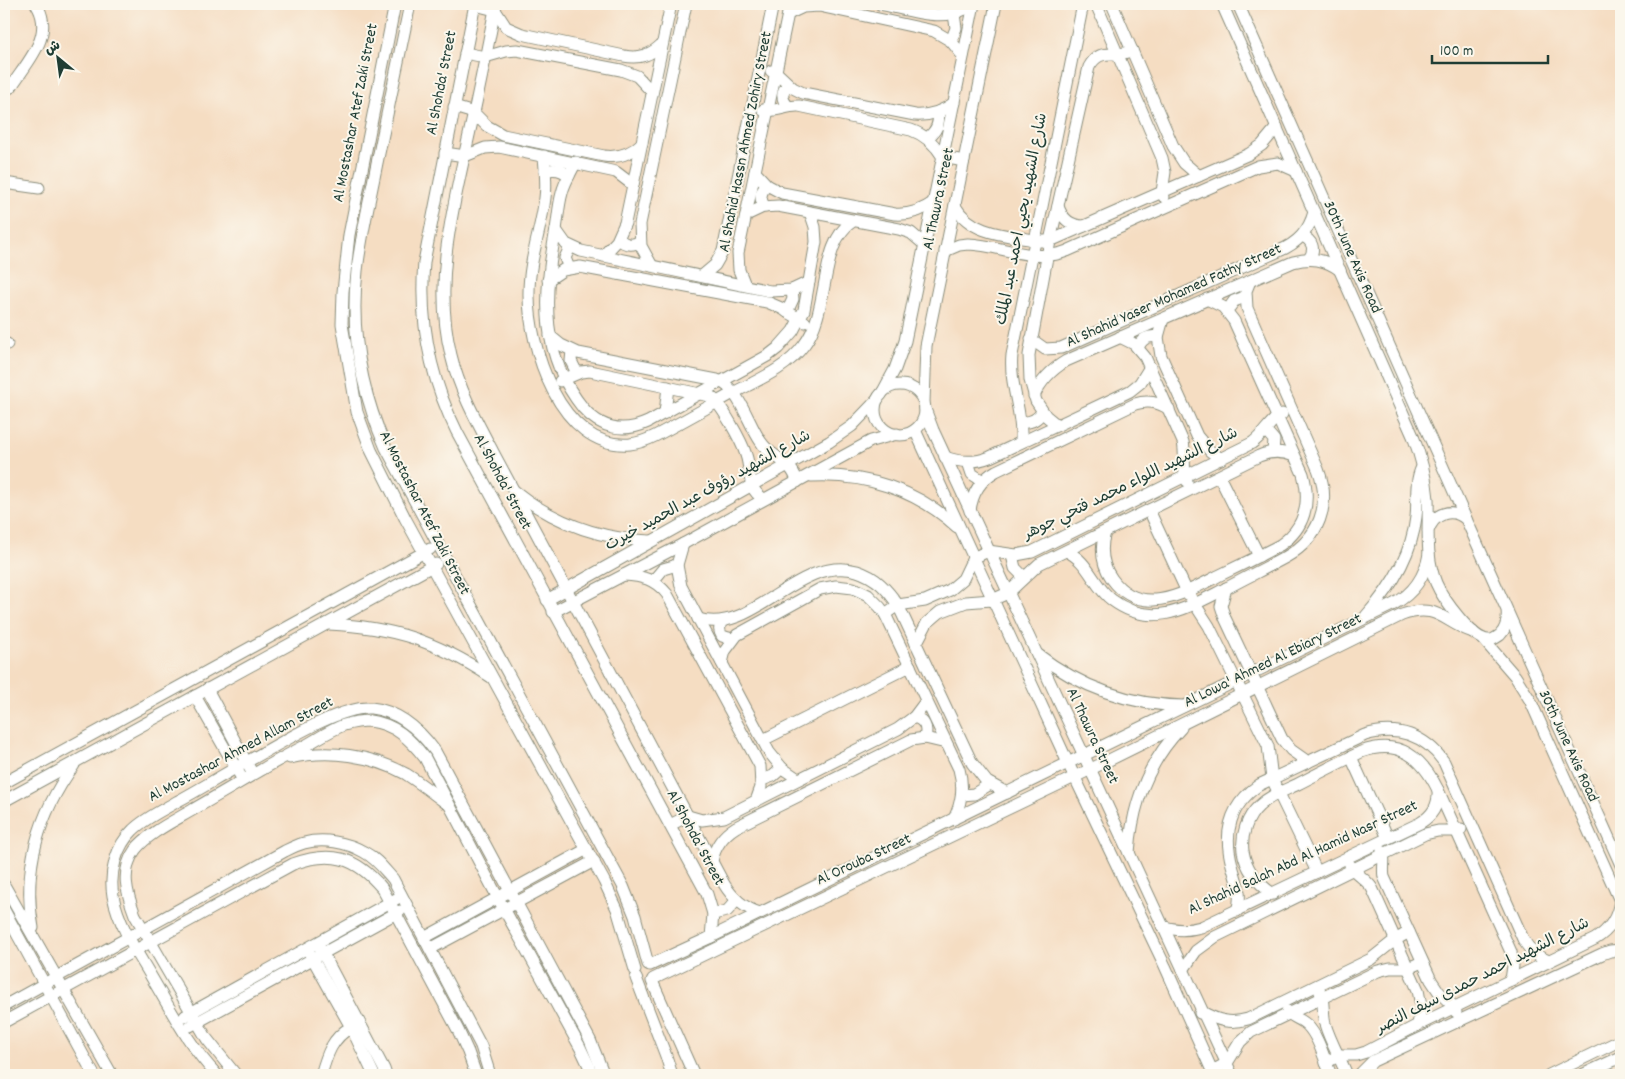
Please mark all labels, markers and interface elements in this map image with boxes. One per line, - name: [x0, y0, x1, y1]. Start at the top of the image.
- street label: Al Mostashar Atef Zaki Street: [327, 22, 385, 204]
- street label: Al Shohda' Street: [421, 29, 463, 137]
- street label: Al Shahid Hassn Ahmed Zohiry Street: [713, 30, 779, 254]
- north arrow: [32, 32, 82, 82]
- scale bar: [1432, 32, 1549, 64]
- text: ش: [41, 36, 64, 61]
- text: 100 m: [1440, 41, 1473, 63]
- street label: شارع الشهيد يحيي احمد عبد الملك: [990, 111, 1055, 327]
- street label: Al Thawra Street: [917, 146, 961, 252]
- street label: 30th June Axis Road: [1317, 197, 1387, 317]
- street label: Al Shahid Yaser Mohamed Fathy Street: [1063, 238, 1286, 354]
- street label: شارع الشهيد اللواء محمد فتحي جوهر: [1018, 422, 1243, 548]
- street label: شارع الشهيد رؤوف عبد الحميد خيرت: [601, 425, 815, 557]
- street label: Al Mostashar Atef Zaki Street: [373, 427, 476, 599]
- street label: Al Shohda' Street: [467, 430, 537, 534]
- street label: Al Lowa' Ahmed Al Ebiary Street: [1180, 608, 1366, 714]
- street label: Al Thawra Street: [1060, 684, 1124, 788]
- street label: 30th June Axis Road: [1532, 686, 1604, 806]
- street label: Al Mostashar Ahmed Allam Street: [144, 691, 338, 809]
- street label: Al Shohda' Street: [660, 786, 730, 890]
- street label: Al Shahid Salah Abd Al Hamid Nasr Street: [1184, 795, 1422, 921]
- street label: Al Orouba Street: [813, 828, 915, 892]
- street label: شارع الشهيد احمد حمدى سيف النصر: [1371, 912, 1594, 1041]

